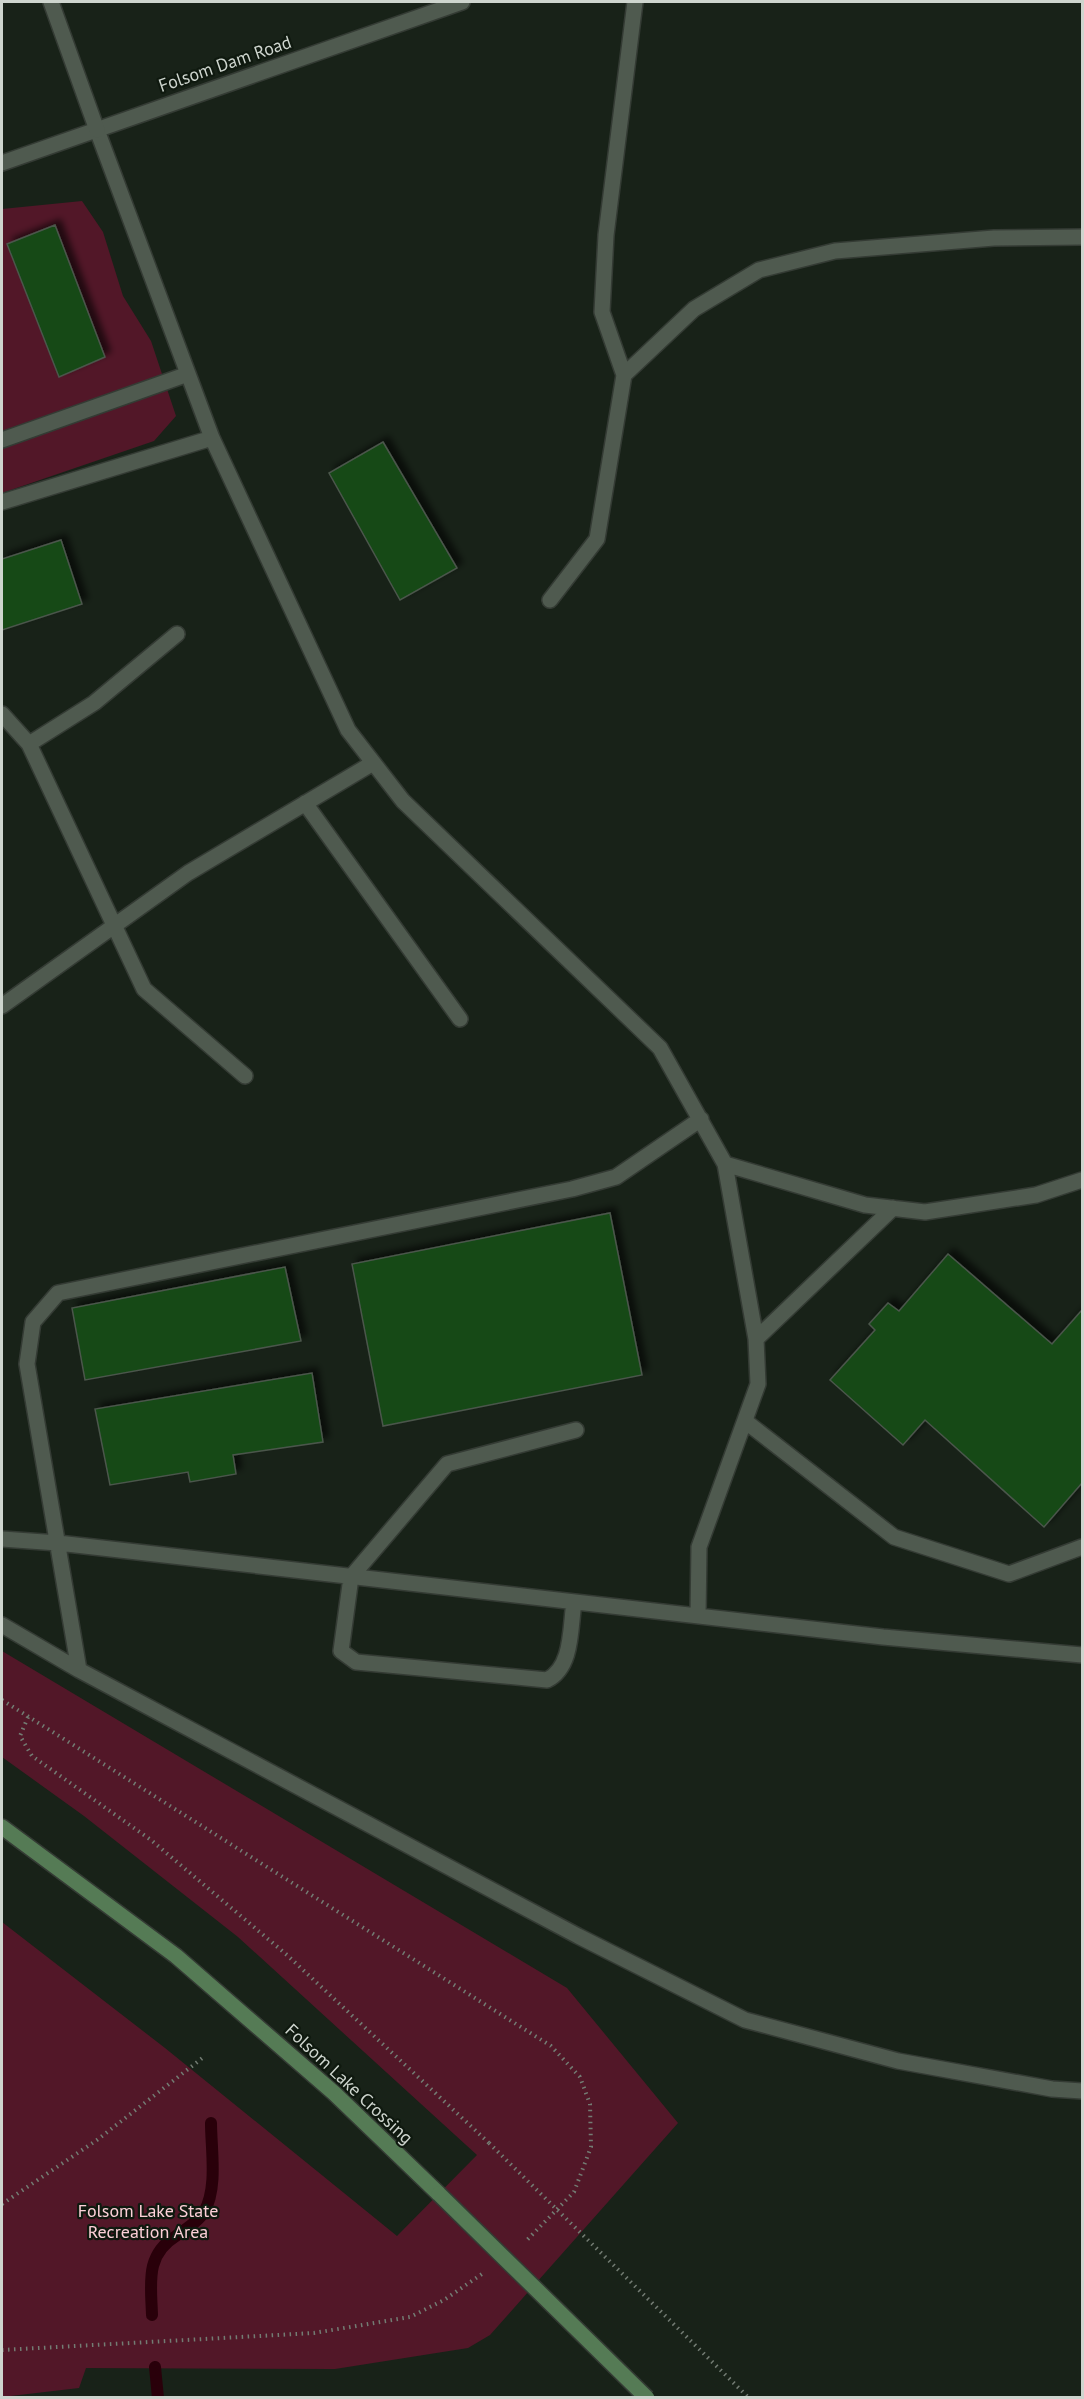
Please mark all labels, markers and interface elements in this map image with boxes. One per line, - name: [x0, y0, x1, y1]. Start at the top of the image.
- street label: Folsom Dam Road: [155, 30, 294, 97]
- street label: Folsom Lake Crossing: [281, 2019, 418, 2149]
- park label: Folsom Lake State Recreation Area: [78, 2199, 218, 2243]

